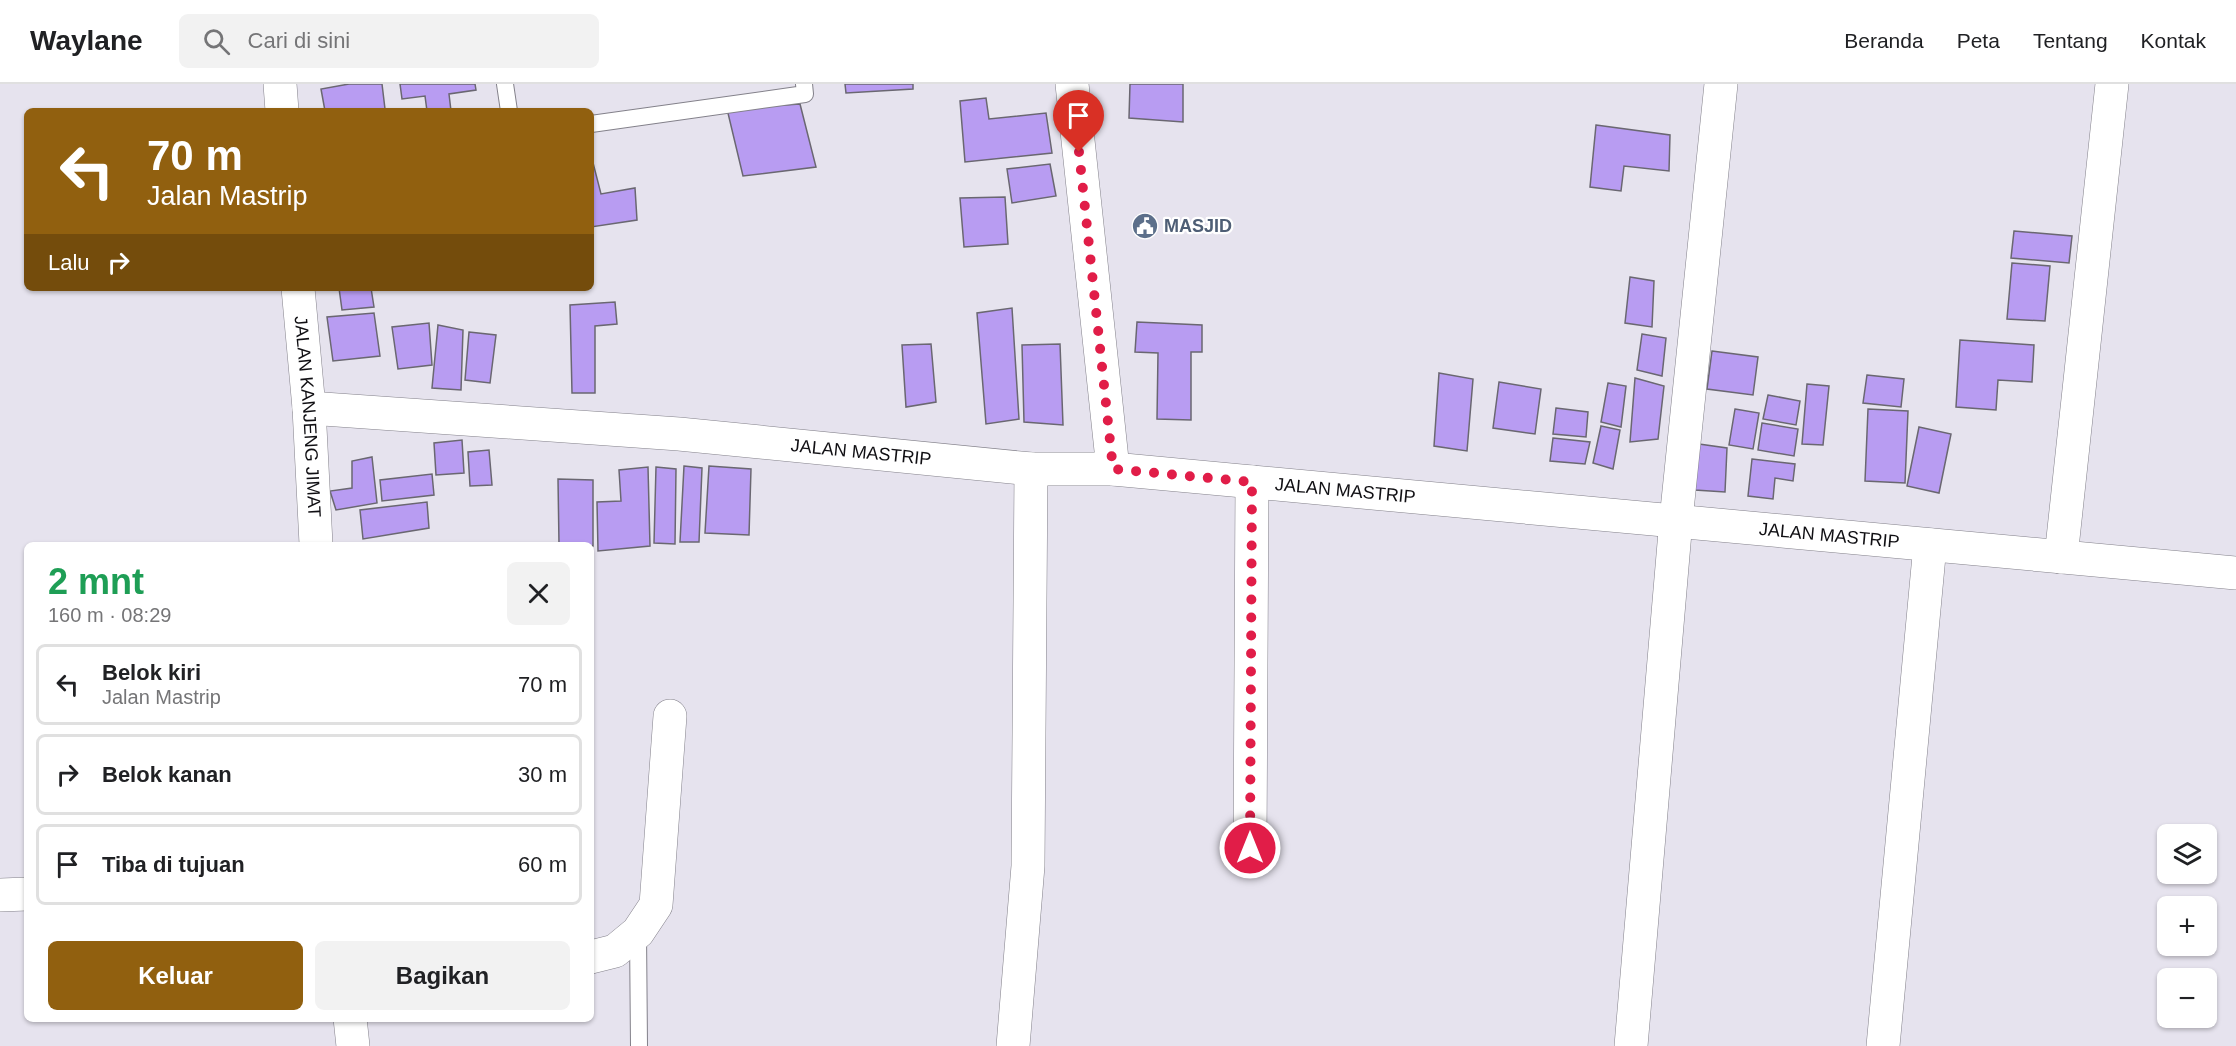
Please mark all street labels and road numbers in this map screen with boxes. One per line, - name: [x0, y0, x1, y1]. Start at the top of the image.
- street label: JALAN KANJENG JIMAT: [291, 315, 325, 518]
- street label: JALAN MASTRIP: [790, 435, 932, 469]
- street label: JALAN MASTRIP: [1274, 474, 1417, 507]
- street label: JALAN MASTRIP: [1758, 519, 1900, 552]

